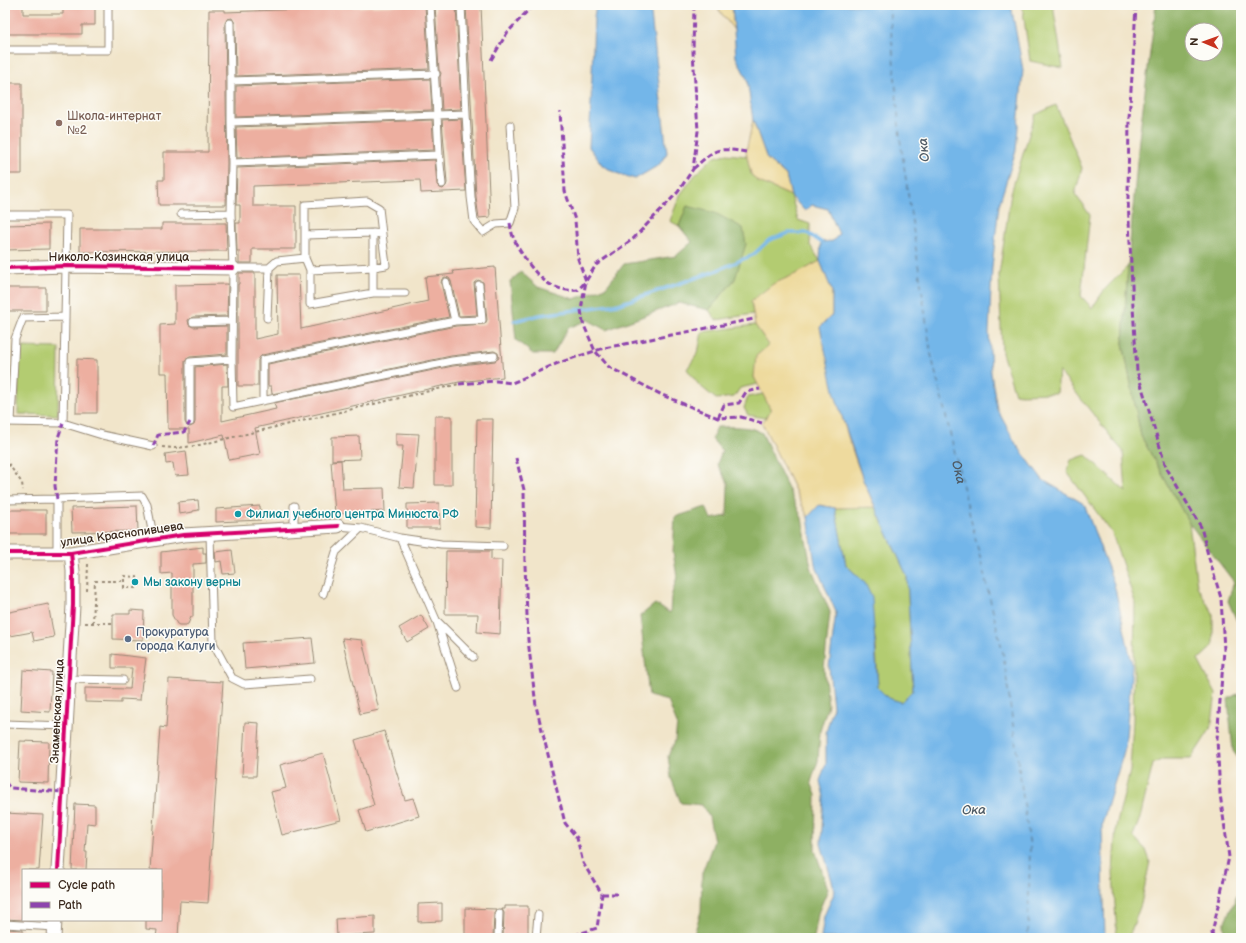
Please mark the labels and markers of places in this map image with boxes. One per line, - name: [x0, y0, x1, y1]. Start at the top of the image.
- place label: Школа-интернат №2: [67, 109, 162, 138]
- marker: Школа-интернат №2: [54, 118, 64, 128]
- place label: Филиал учебного центра Минюста РФ: [246, 507, 459, 522]
- marker: Филиал учебного центра Минюста РФ: [233, 509, 243, 519]
- place label: Мы закону верны: [143, 575, 241, 590]
- marker: Мы закону верны: [130, 577, 140, 587]
- place label: Прокуратура города Калуги: [136, 625, 216, 654]
- marker: Прокуратура города Калуги: [123, 634, 133, 644]

